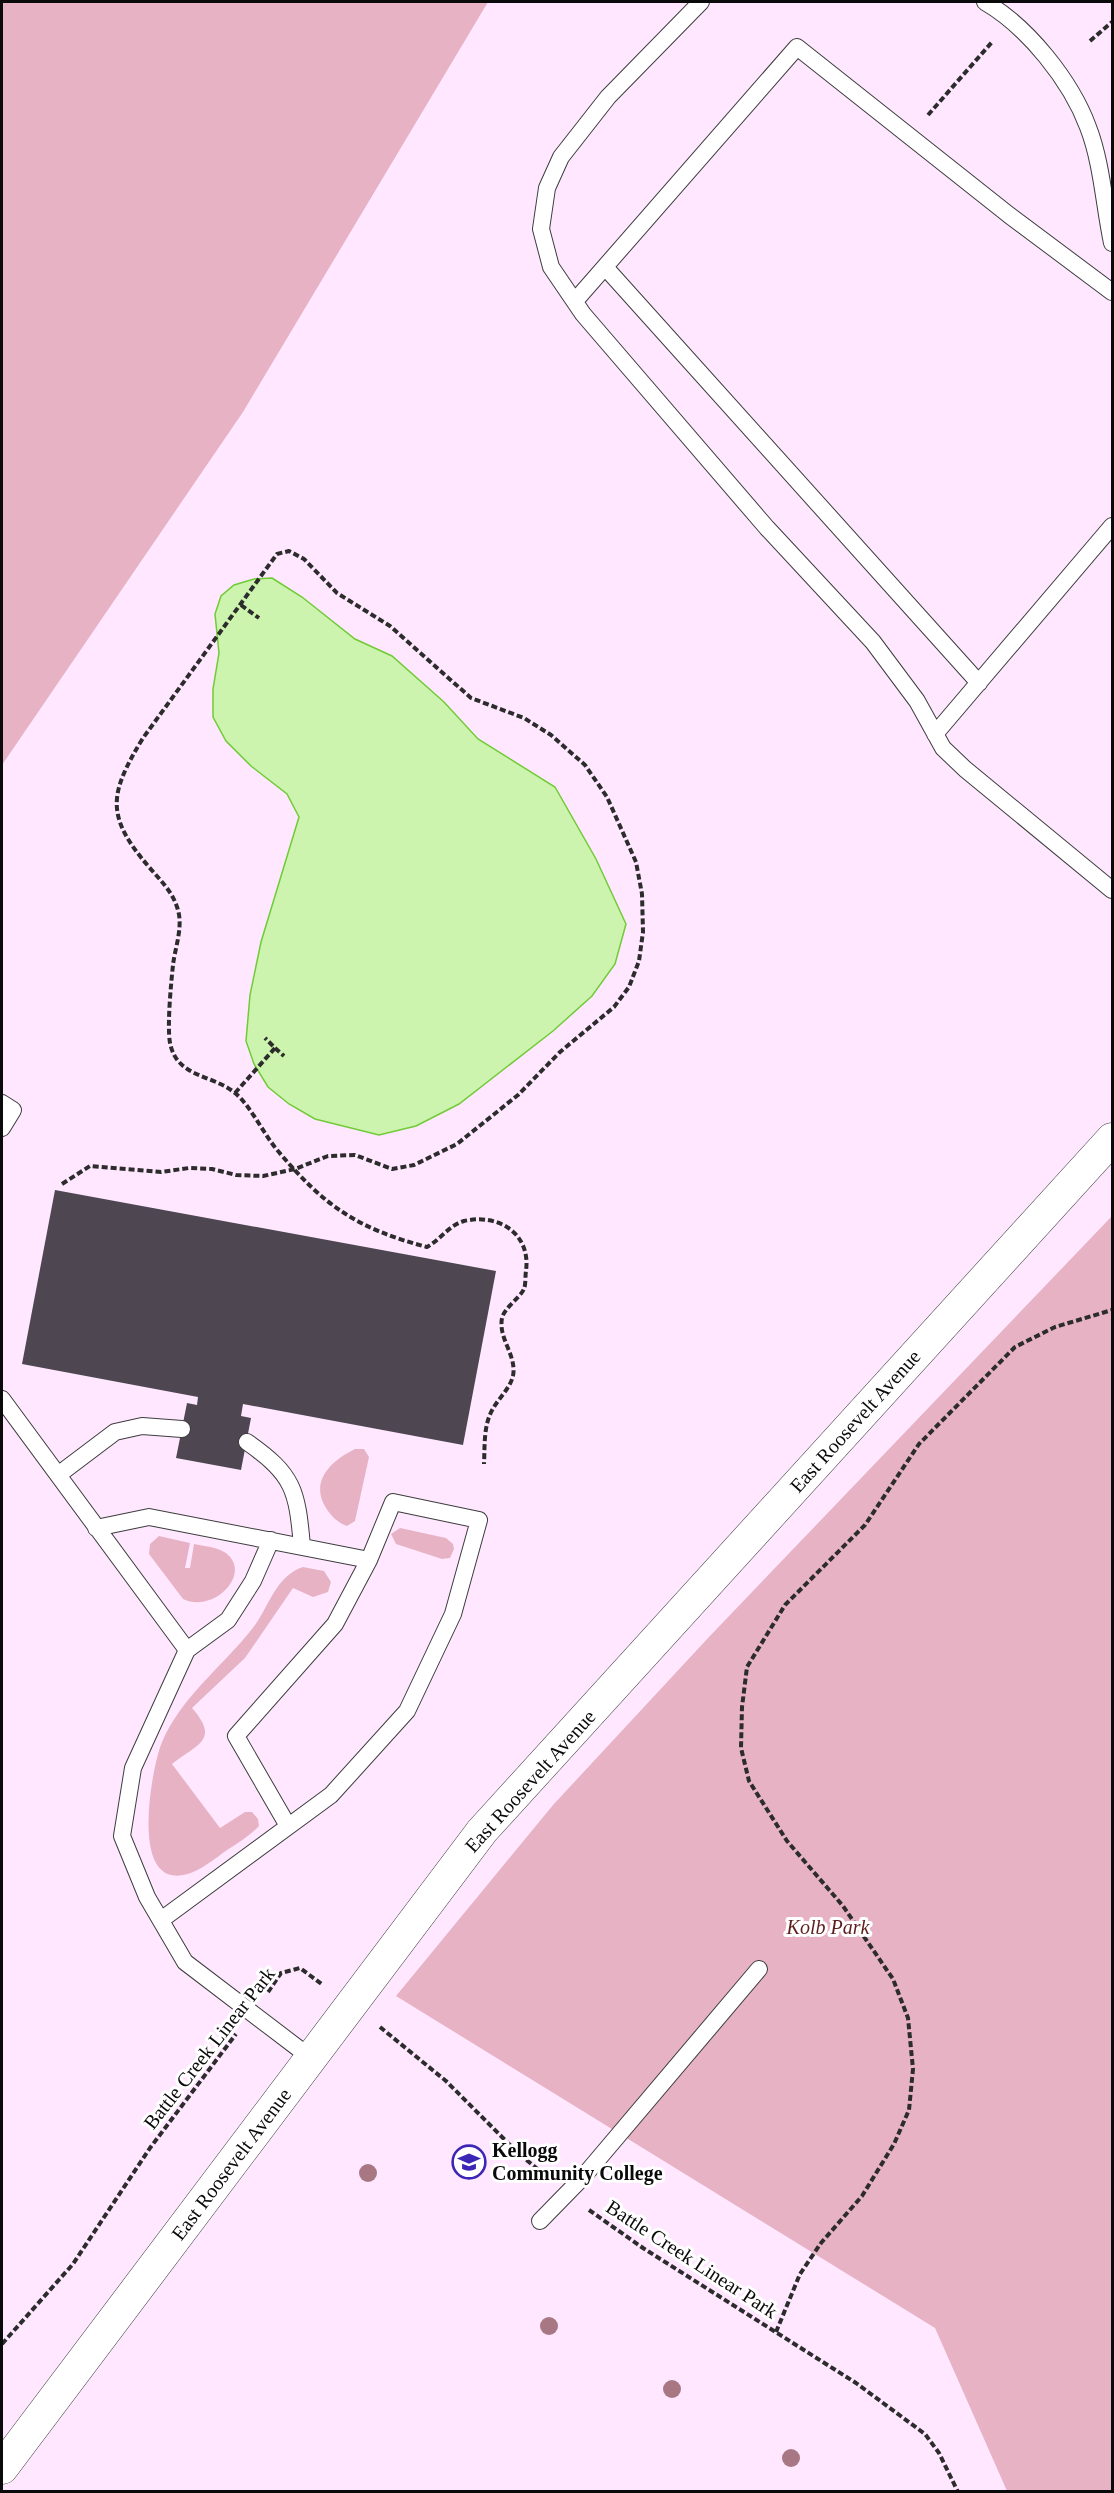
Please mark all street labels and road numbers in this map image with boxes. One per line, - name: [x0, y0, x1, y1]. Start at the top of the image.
- street label: East Roosevelt Avenue: [785, 1345, 925, 1497]
- street label: East Roosevelt Avenue: [460, 1705, 600, 1857]
- street label: Battle Creek Linear Park: [139, 1963, 279, 2133]
- street label: East Roosevelt Avenue: [167, 2084, 295, 2244]
- street label: Battle Creek Linear Park: [602, 2195, 782, 2323]

